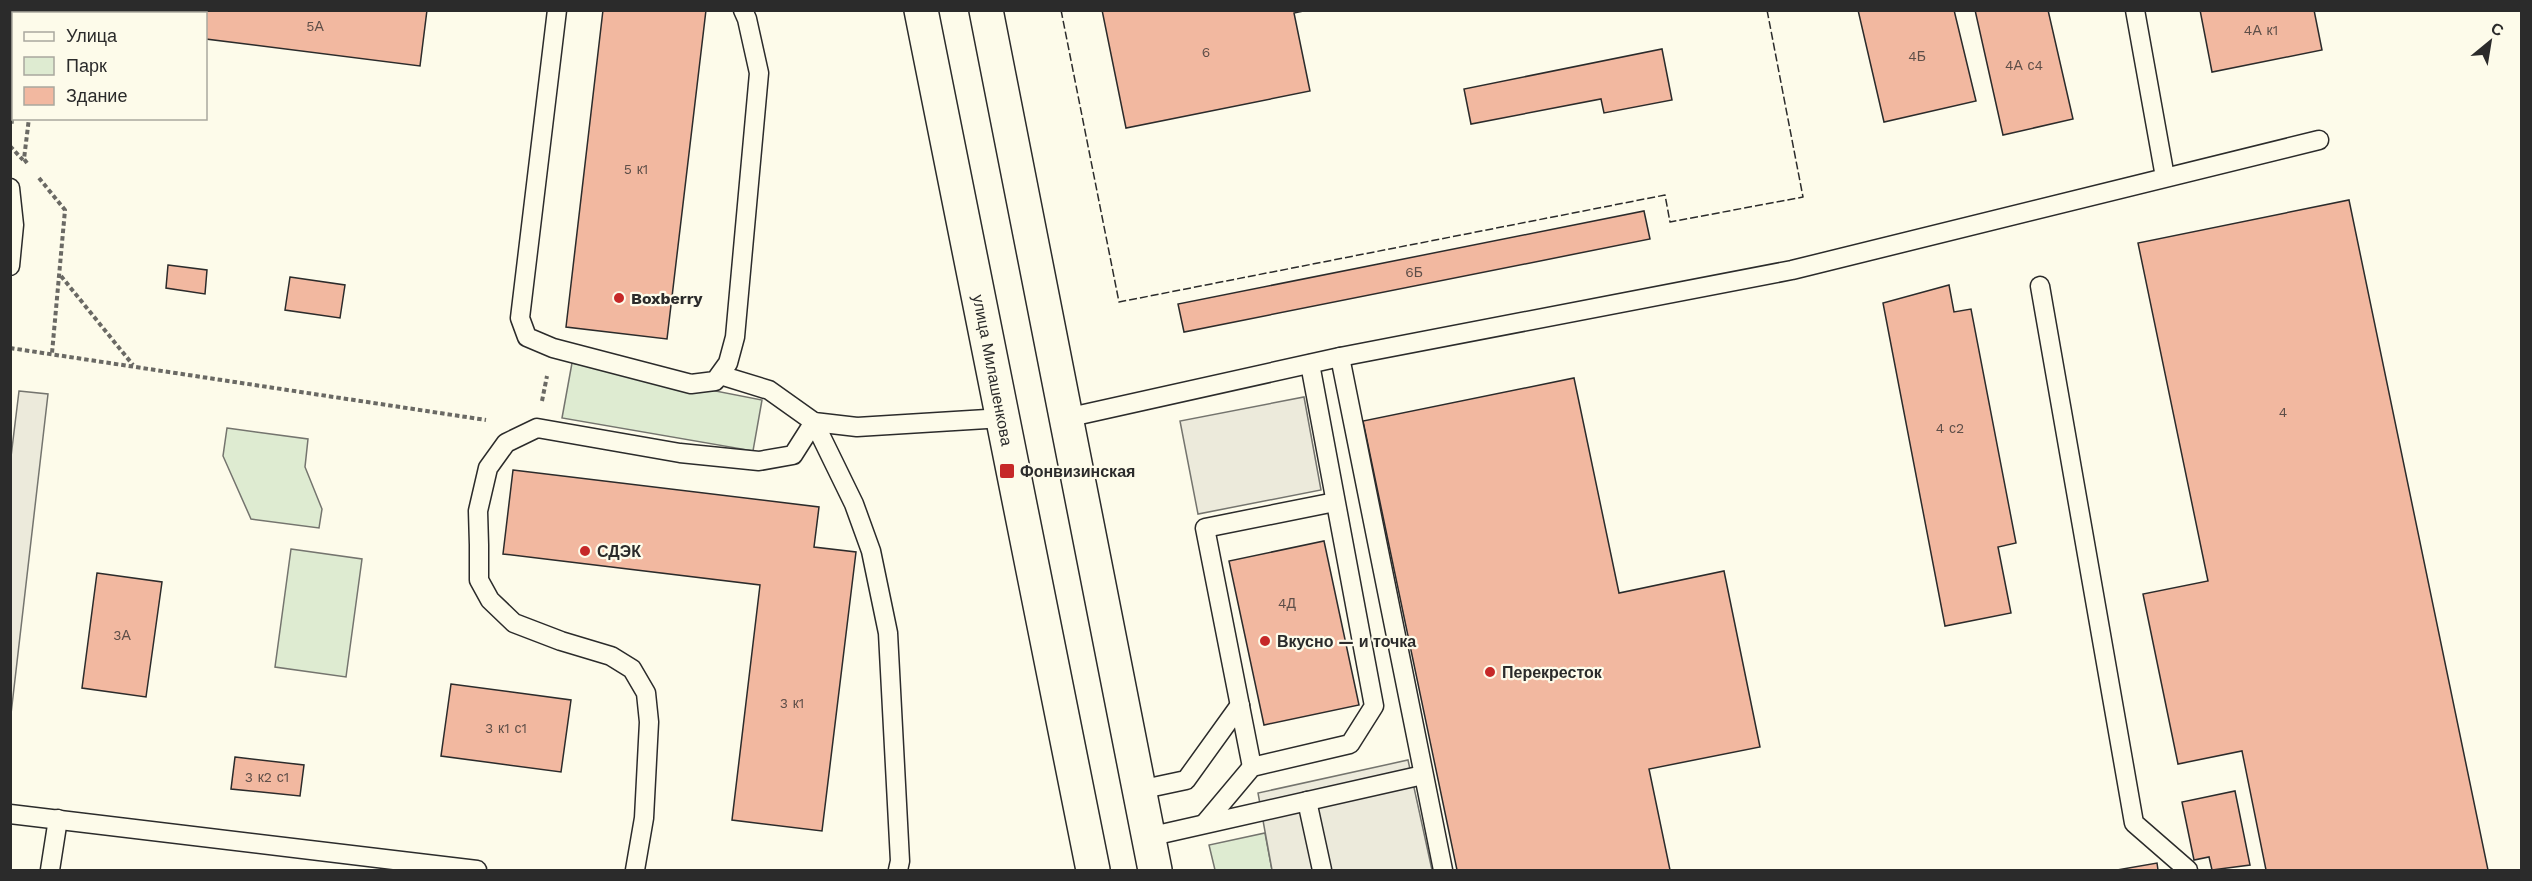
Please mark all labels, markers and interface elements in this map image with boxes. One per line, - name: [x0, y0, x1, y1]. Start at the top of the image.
- legend: [12, 12, 207, 120]
- north arrow: [2460, 12, 2520, 72]
- house number: 5А: [306, 18, 324, 34]
- text: С: [2487, 18, 2507, 41]
- house number: 4А к1: [2244, 22, 2278, 38]
- text: Улица: [66, 25, 118, 46]
- house number: 6: [1202, 44, 1210, 60]
- house number: 4Б: [1908, 48, 1926, 64]
- text: Парк: [66, 55, 107, 76]
- house number: 4А с4: [2005, 57, 2043, 73]
- text: Здание: [66, 85, 127, 106]
- house number: 5 к1: [624, 161, 648, 177]
- house number: 6Б: [1405, 264, 1423, 280]
- place label: Boxberry: [631, 289, 704, 308]
- marker: Boxberry: [612, 291, 626, 305]
- street label: улица Милашенкова: [969, 293, 1017, 447]
- house number: 4: [2279, 404, 2287, 420]
- house number: 4 с2: [1936, 420, 1964, 436]
- marker: Фонвизинская: [998, 462, 1016, 480]
- place label: Фонвизинская: [1020, 462, 1135, 481]
- place label: СДЭК: [597, 542, 641, 561]
- marker: СДЭК: [578, 544, 592, 558]
- house number: 4Д: [1278, 595, 1297, 611]
- house number: 3А: [113, 627, 131, 643]
- place label: Вкусно — и точка: [1277, 632, 1416, 651]
- marker: Вкусно — и точка: [1258, 634, 1272, 648]
- place label: Перекресток: [1502, 663, 1603, 682]
- marker: Перекресток: [1483, 665, 1497, 679]
- house number: 3 к1: [780, 695, 804, 711]
- house number: 3 к1 с1: [485, 720, 527, 736]
- house number: 3 к2 с1: [245, 769, 289, 785]

